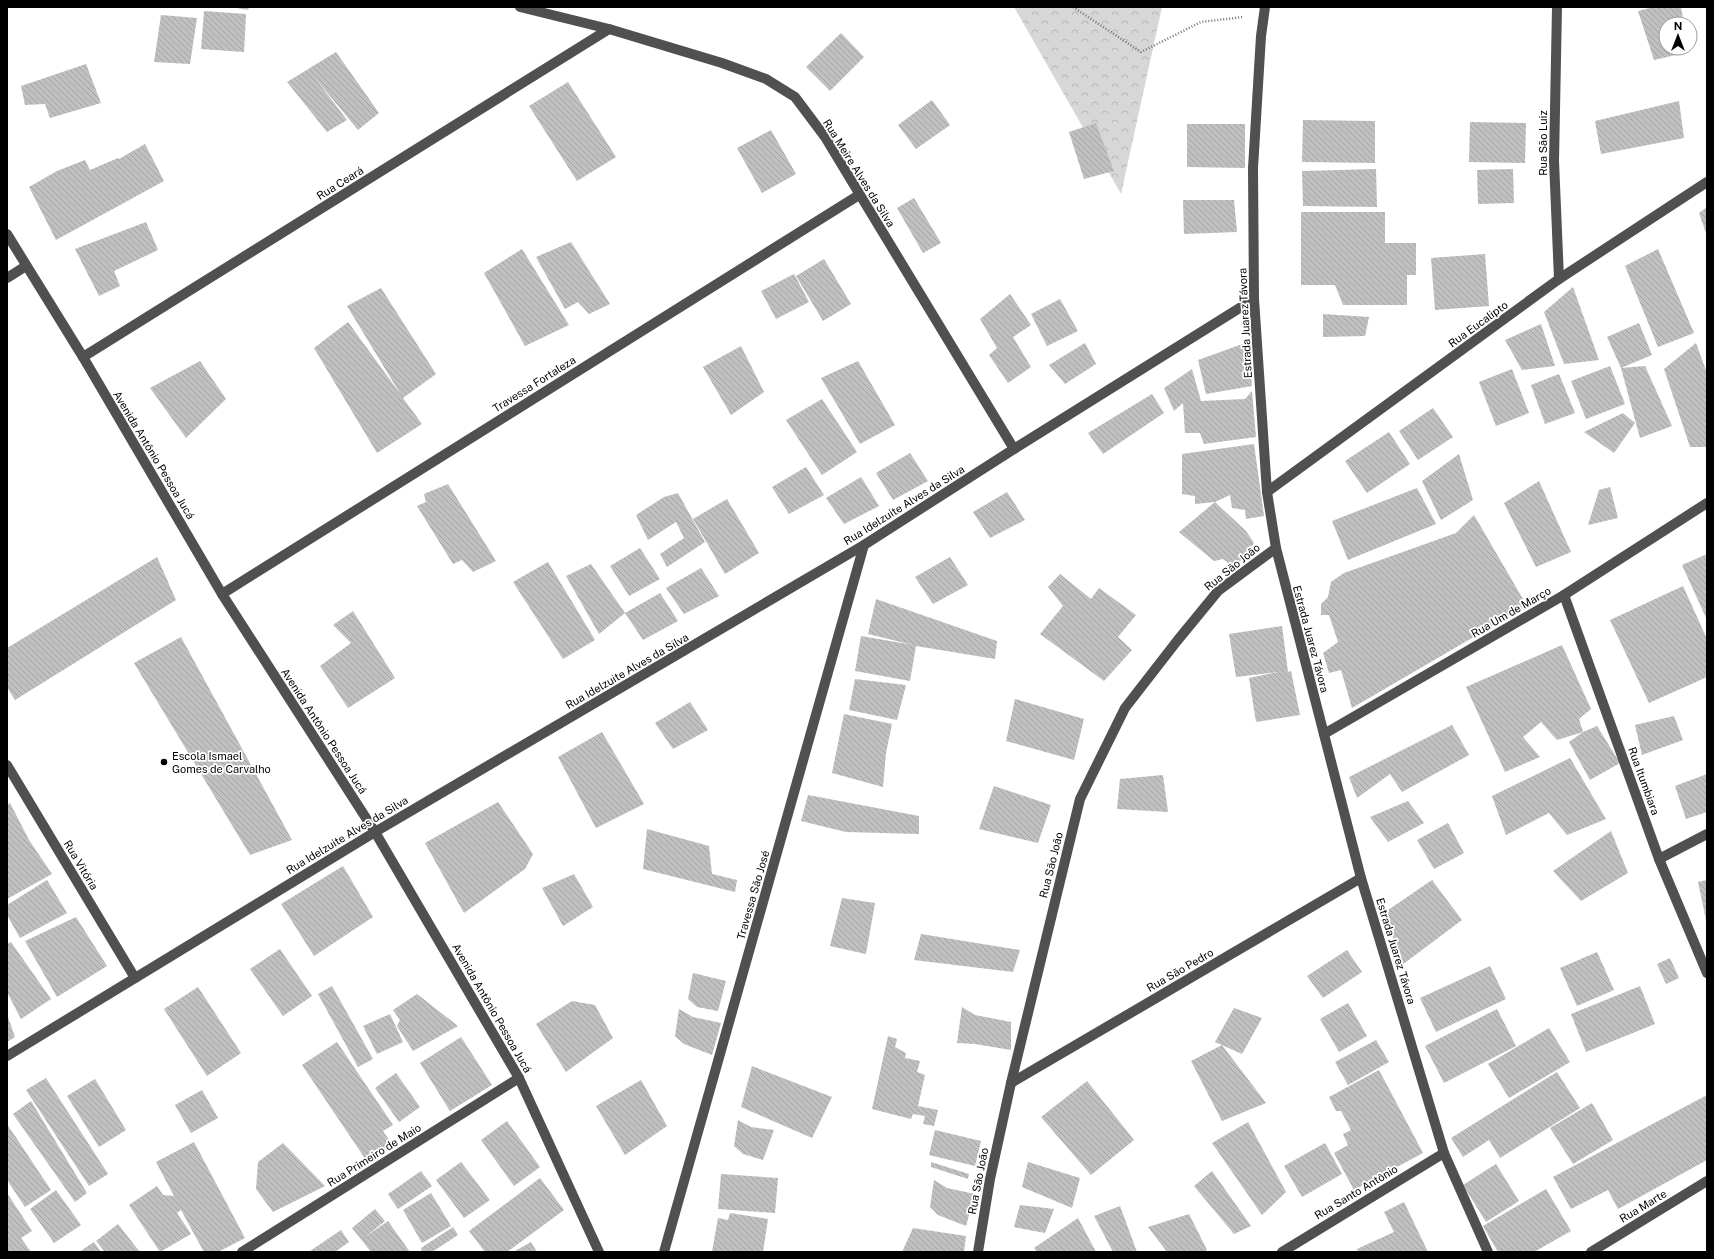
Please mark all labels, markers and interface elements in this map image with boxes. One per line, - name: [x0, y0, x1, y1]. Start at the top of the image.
- north arrow: [1658, 16, 1698, 56]
- text: N: [1674, 20, 1682, 32]
- street label: Rua São Luiz: [1537, 110, 1549, 176]
- street label: Rua Meire Alves da Silva: [821, 117, 897, 229]
- street label: Rua Ceará: [315, 164, 365, 202]
- street label: Estrada Juarez Távora: [1236, 267, 1254, 379]
- street label: Rua Eucalipto: [1446, 298, 1510, 350]
- street label: Travessa Fortaleza: [490, 354, 578, 414]
- street label: Avenida Antônio Pessoa Jucá: [111, 389, 197, 521]
- street label: Rua Idelzuite Alves da Silva: [842, 463, 966, 547]
- street label: Rua São João: [1202, 541, 1262, 593]
- street label: Estrada Juarez Távora: [1291, 584, 1331, 694]
- street label: Rua Um de Março: [1469, 584, 1553, 641]
- street label: Rua Idelzuite Alves da Silva: [563, 631, 691, 711]
- street label: Avenida Antônio Pessoa Jucá: [279, 666, 369, 796]
- street label: Rua Itumbiara: [1626, 745, 1662, 817]
- place label: Escola Ismael Gomes de Carvalho: [172, 750, 271, 775]
- marker: Escola Ismael Gomes de Carvalho: [159, 757, 169, 767]
- street label: Rua Idelzuite Alves da Silva: [284, 794, 410, 876]
- street label: Rua São João: [1037, 831, 1065, 899]
- street label: Rua Vitória: [61, 838, 101, 892]
- street label: Travessa São José: [735, 849, 771, 941]
- street label: Estrada Juarez Távora: [1374, 896, 1418, 1006]
- street label: Avenida Antônio Pessoa Jucá: [450, 941, 534, 1075]
- street label: Rua São Pedro: [1145, 946, 1215, 994]
- street label: Rua Primeiro de Maio: [325, 1121, 423, 1189]
- street label: Rua São João: [966, 1147, 990, 1215]
- street label: Rua Santo Antônio: [1312, 1163, 1400, 1221]
- street label: Rua Marte: [1617, 1187, 1669, 1225]

